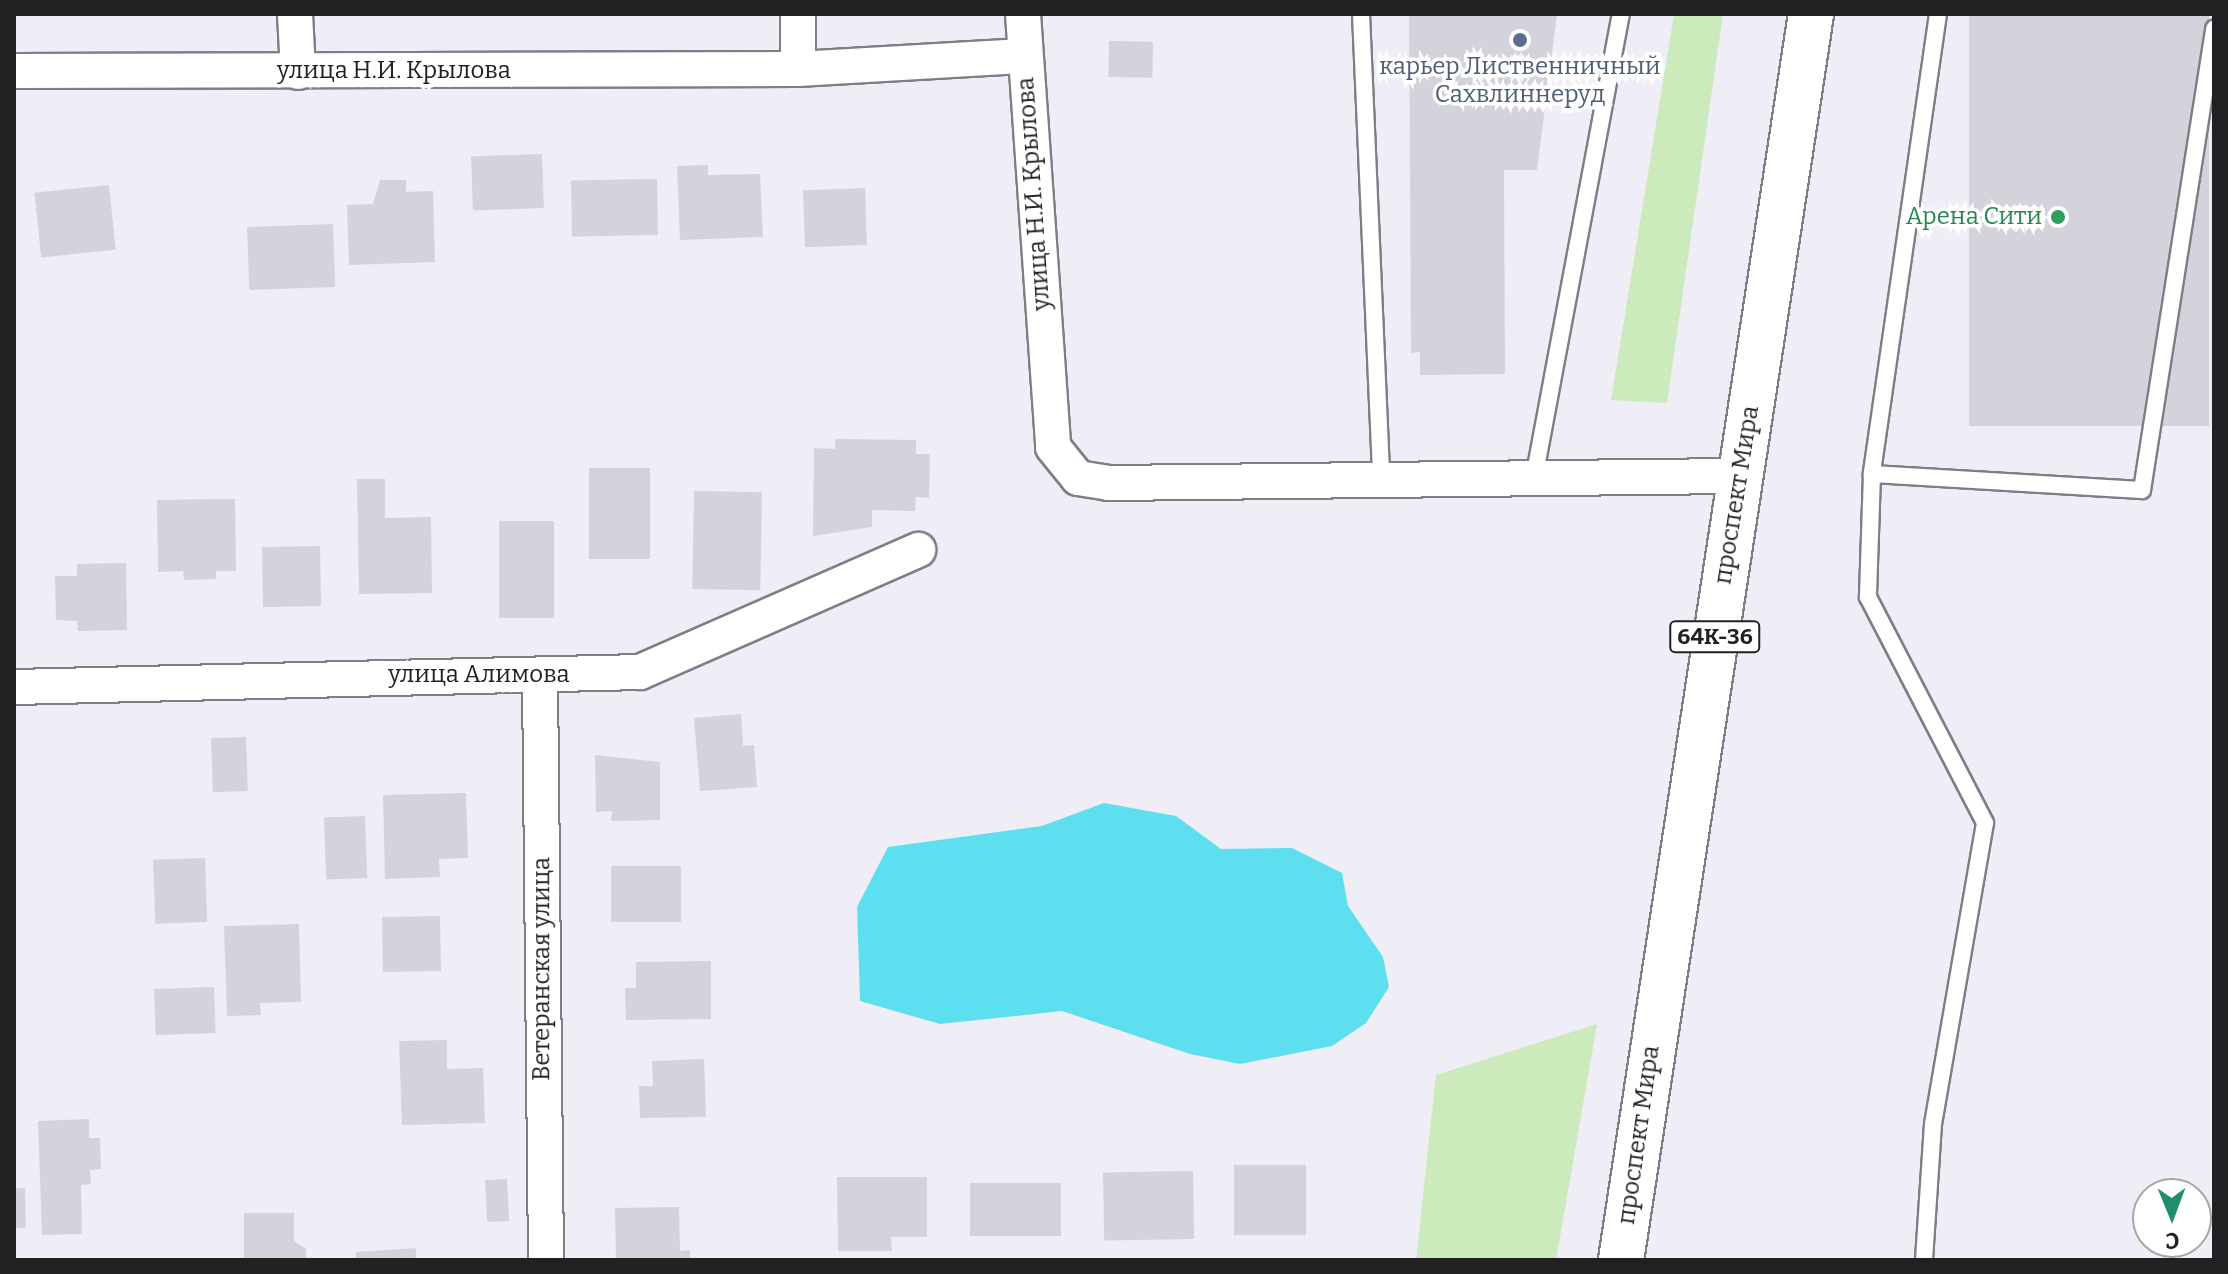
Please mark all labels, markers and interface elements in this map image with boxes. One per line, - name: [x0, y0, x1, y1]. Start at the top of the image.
- marker: карьер Лиственничный Сахвлиннеруд: [1511, 31, 1529, 49]
- place label: карьер Лиственничный Сахвлиннеруд: [1379, 53, 1661, 109]
- street label: улица Н.И. Крылова: [277, 57, 511, 85]
- street label: улица Н.И. Крылова: [1011, 76, 1057, 312]
- place label: Арена Сити: [1906, 203, 2042, 231]
- marker: Арена Сити: [2049, 208, 2067, 226]
- street label: проспект Мира: [1709, 404, 1765, 586]
- road number: 64К-36: [1669, 619, 1761, 655]
- street label: улица Алимова: [388, 661, 570, 689]
- street label: Ветеранская улица: [528, 857, 556, 1081]
- street label: проспект Мира: [1612, 1044, 1666, 1226]
- north arrow: [2132, 1178, 2212, 1258]
- text: С: [2165, 1227, 2180, 1254]

